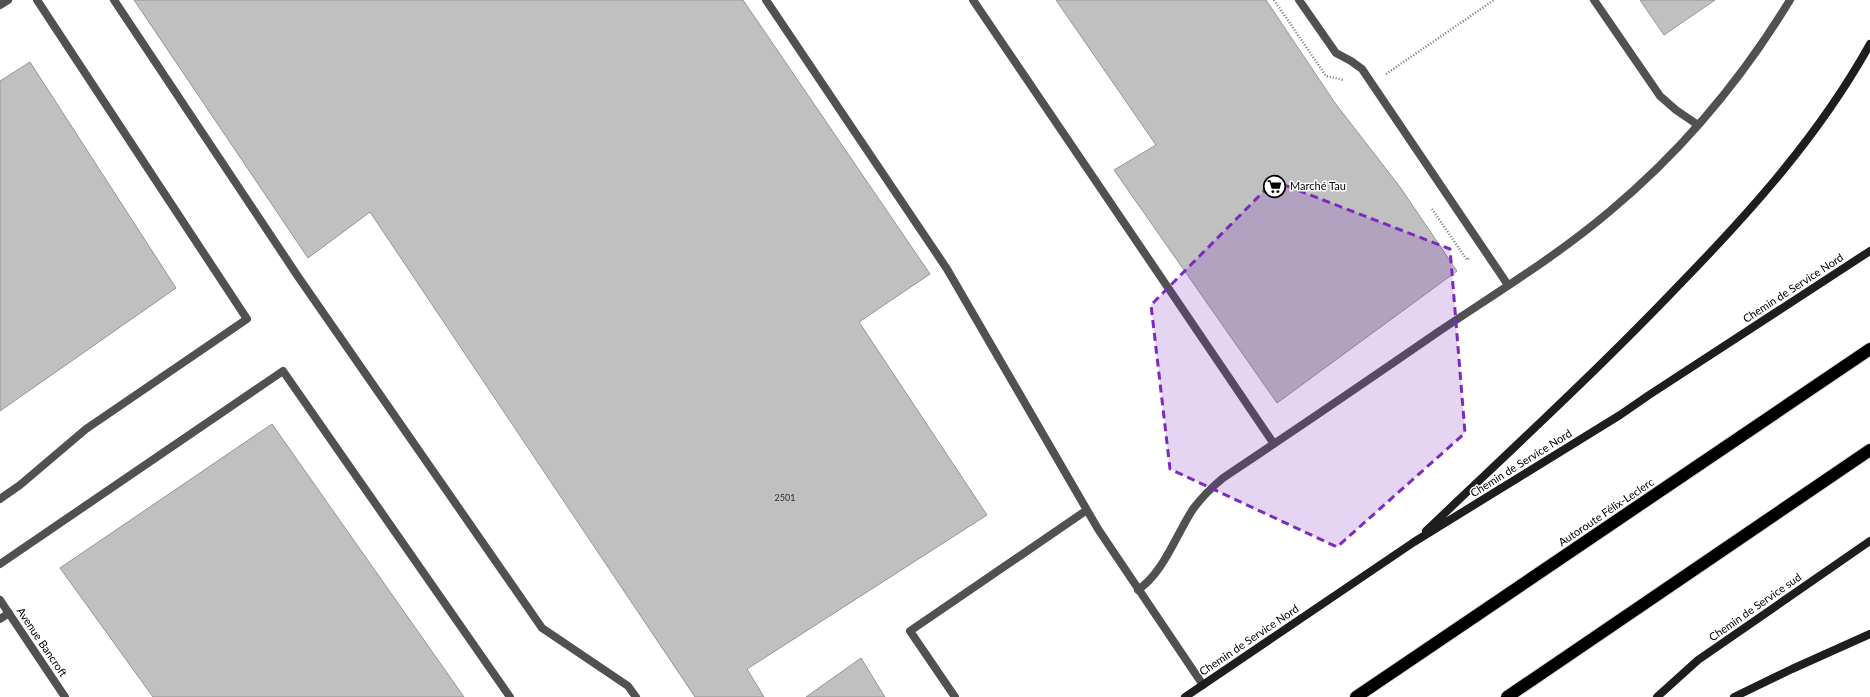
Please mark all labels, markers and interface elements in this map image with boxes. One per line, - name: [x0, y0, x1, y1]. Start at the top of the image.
- supermarket icon: Marché Tau: [1262, 173, 1288, 199]
- place label: Marché Tau: [1290, 179, 1346, 192]
- street label: Chemin de Service Nord: [1740, 250, 1845, 325]
- street label: Chemin de Service Nord: [1468, 426, 1574, 499]
- street label: Autoroute Félix-Leclerc: [1556, 475, 1656, 548]
- house number: 2501: [775, 492, 795, 503]
- street label: Chemin de Service sud: [1706, 570, 1803, 643]
- street label: Chemin de Service Nord: [1197, 601, 1301, 678]
- street label: Avenue Bancroft: [15, 605, 71, 679]

